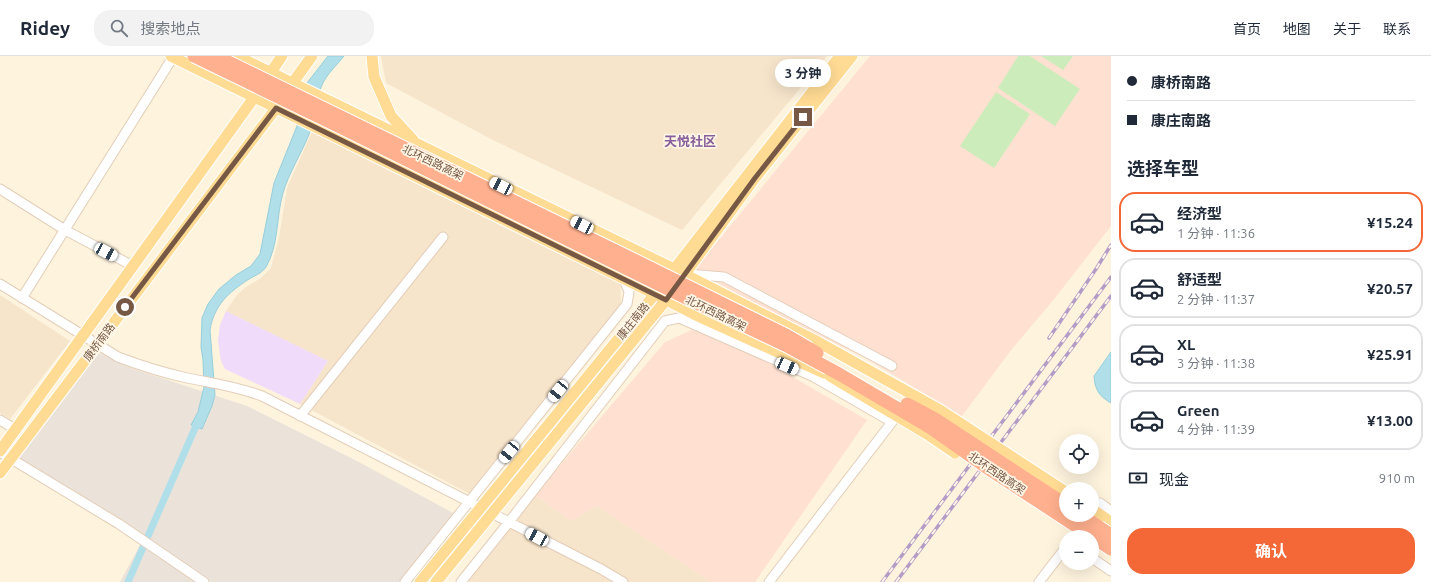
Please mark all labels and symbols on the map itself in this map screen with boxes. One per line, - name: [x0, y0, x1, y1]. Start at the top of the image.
- callout: 3 分钟: [775, 59, 831, 87]
- route end: [794, 108, 812, 126]
- district label: 天悦社区: [664, 134, 716, 148]
- street label: 北环西路高架: [401, 142, 465, 182]
- car: [488, 175, 514, 197]
- car: [569, 214, 595, 236]
- car: [93, 241, 119, 263]
- street label: 北环西路高架: [684, 293, 748, 333]
- route start: [116, 298, 134, 316]
- street label: 康庄南路: [614, 300, 652, 342]
- street label: 康桥南路: [81, 321, 117, 363]
- car: [774, 356, 800, 376]
- car: [546, 378, 570, 404]
- car: [497, 439, 521, 465]
- street label: 北环西路高架: [966, 450, 1028, 496]
- car: [524, 526, 550, 548]

